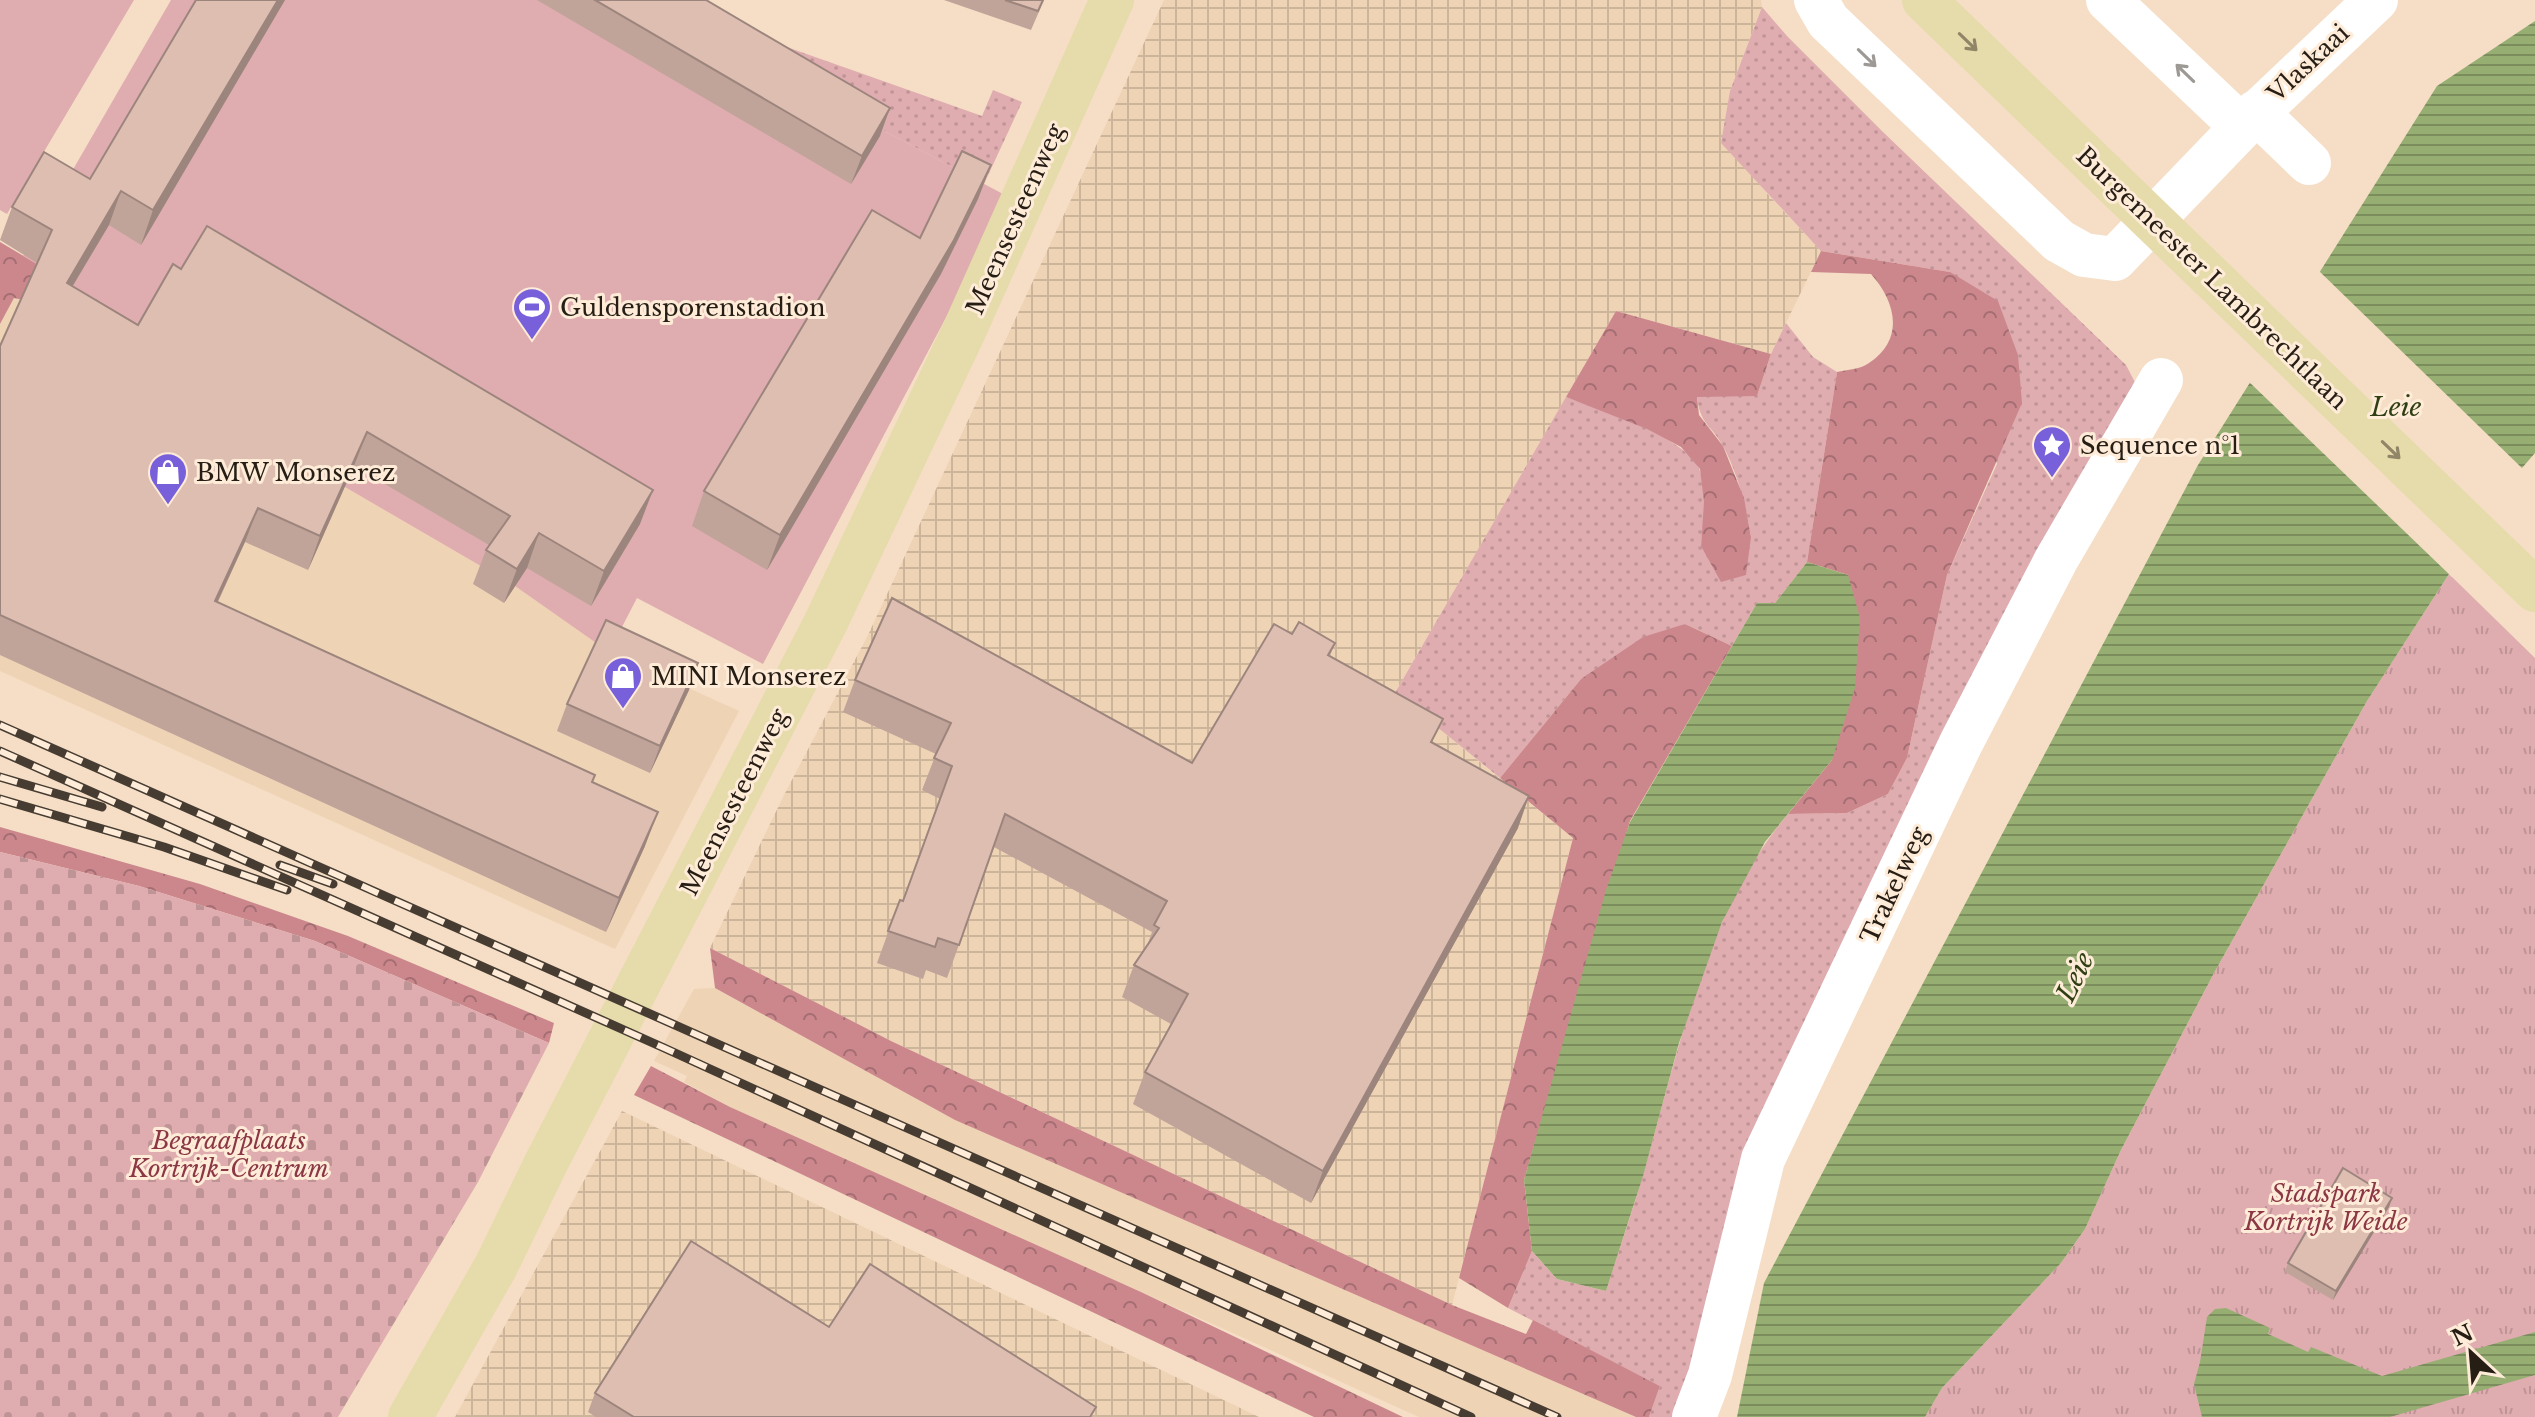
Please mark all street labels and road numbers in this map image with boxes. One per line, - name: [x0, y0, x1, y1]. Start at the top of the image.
- street label: Vlaskaai: [2260, 18, 2355, 109]
- street label: Meensesteenweg: [960, 118, 1070, 319]
- street label: Burgemeester Lambrechtlaan: [2071, 141, 2353, 415]
- street label: Meensesteenweg: [674, 703, 794, 900]
- street label: Trakelweg: [1854, 821, 1934, 948]

